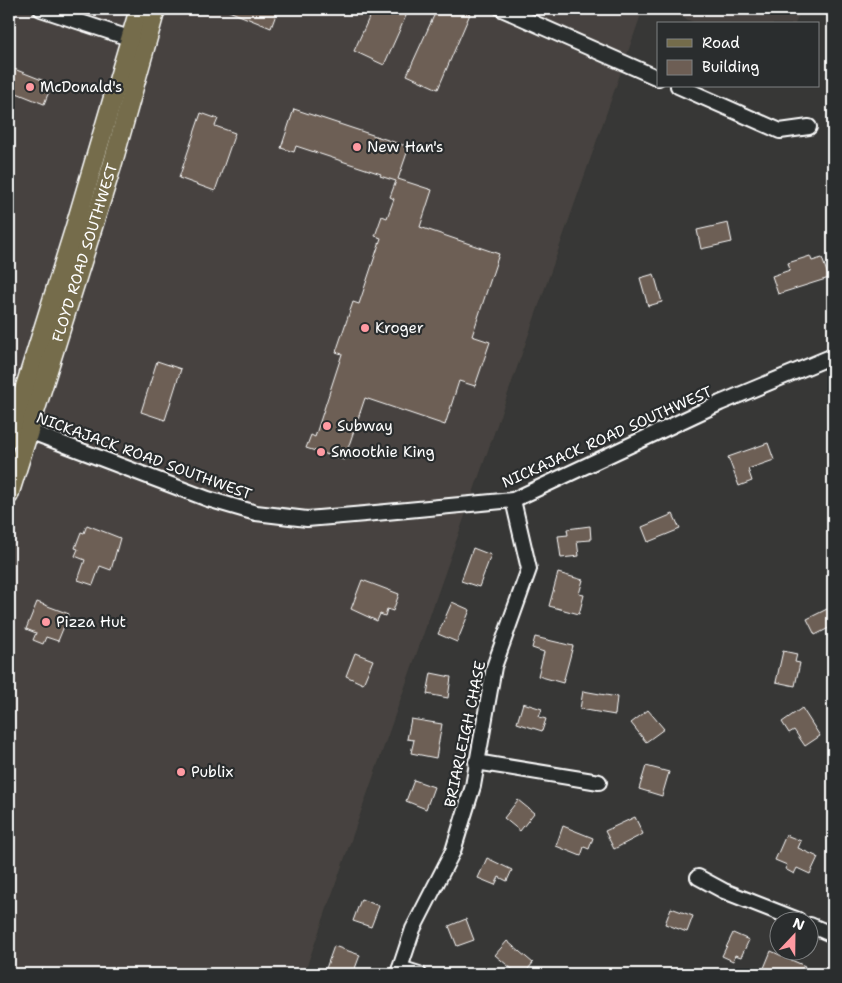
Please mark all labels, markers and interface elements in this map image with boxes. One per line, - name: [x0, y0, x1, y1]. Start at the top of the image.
- legend: [657, 22, 820, 88]
- text: Road: [702, 33, 740, 53]
- text: Building: [702, 57, 759, 77]
- place label: McDonald's: [40, 77, 122, 97]
- marker: McDonald's: [24, 81, 36, 93]
- place label: New Han's: [367, 137, 444, 157]
- marker: New Han's: [351, 141, 363, 153]
- street label: FLOYD ROAD SOUTHWEST: [47, 161, 122, 345]
- place label: Kroger: [375, 318, 424, 338]
- marker: Kroger: [359, 322, 371, 334]
- street label: NICKAJACK ROAD SOUTHWEST: [499, 381, 715, 493]
- street label: NICKAJACK ROAD SOUTHWEST: [33, 408, 255, 504]
- place label: Subway: [337, 416, 393, 436]
- marker: Subway: [321, 420, 333, 432]
- place label: Smoothie King: [331, 442, 435, 462]
- marker: Smoothie King: [315, 446, 327, 458]
- place label: Pizza Hut: [56, 612, 126, 632]
- marker: Pizza Hut: [40, 616, 52, 628]
- street label: BRIARLEIGH CHASE: [440, 659, 490, 809]
- place label: Publix: [191, 762, 234, 782]
- marker: Publix: [175, 766, 187, 778]
- north arrow: [770, 910, 820, 960]
- text: N: [790, 914, 807, 934]

